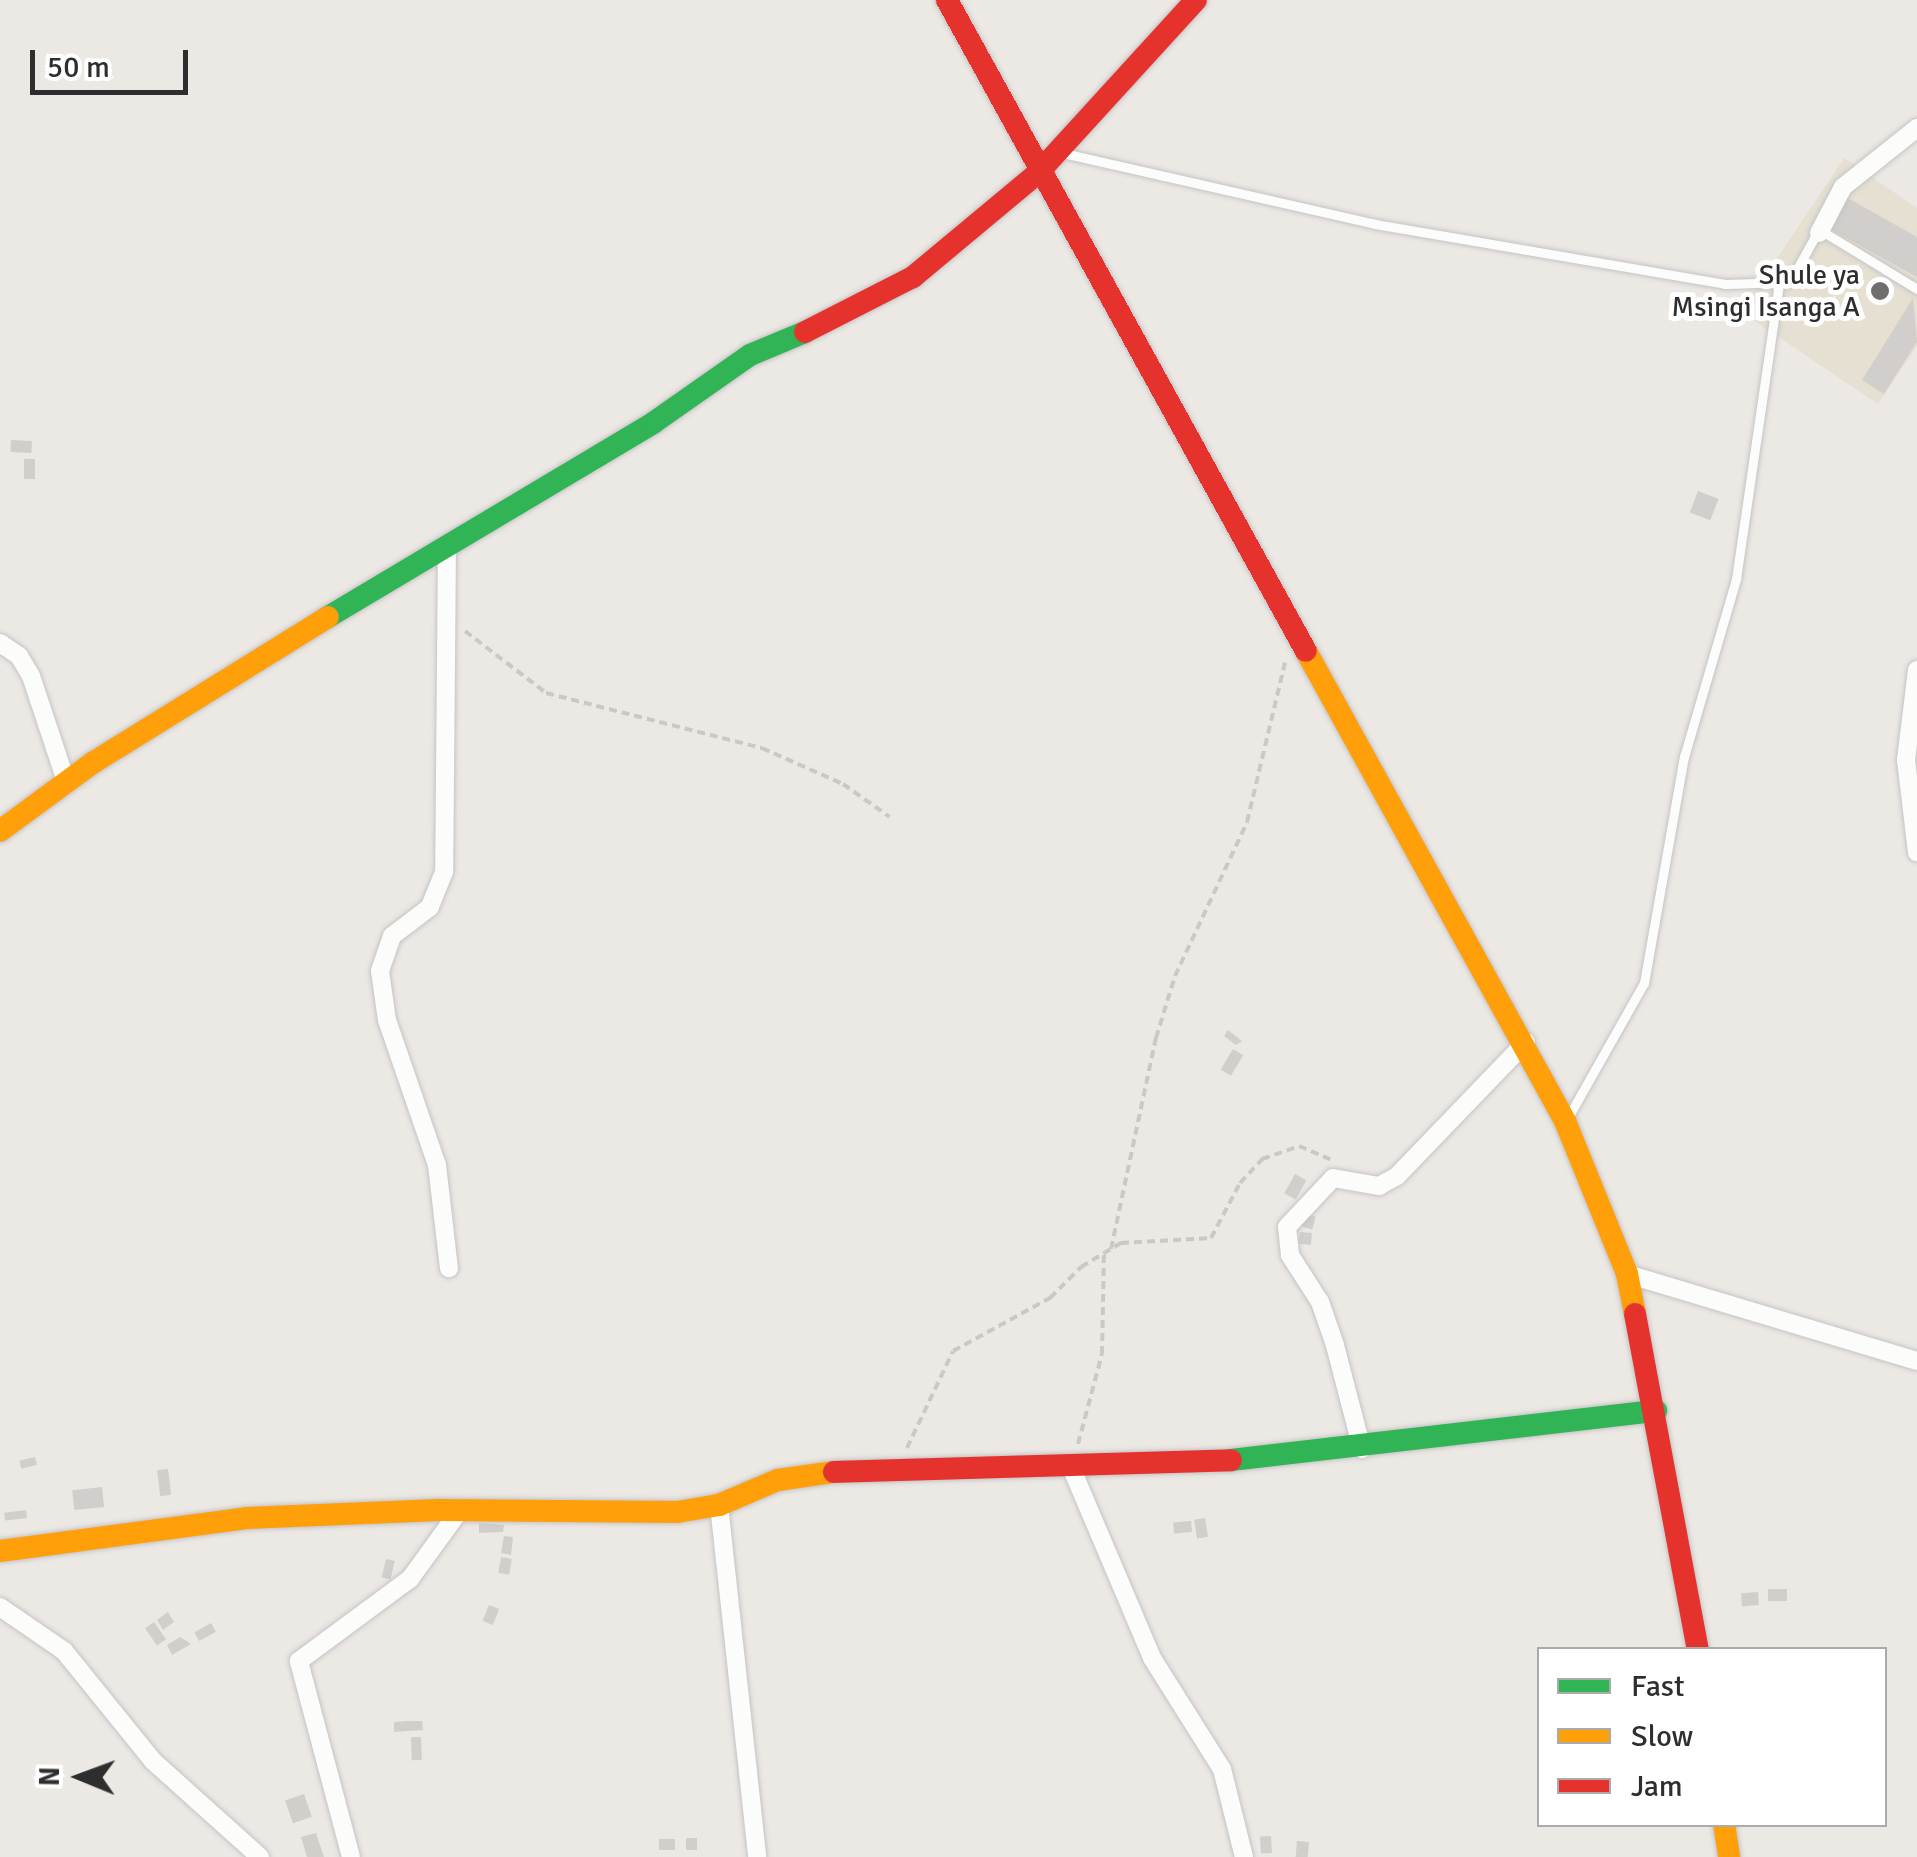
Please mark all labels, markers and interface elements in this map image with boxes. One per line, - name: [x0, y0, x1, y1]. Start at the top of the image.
- scale bar: [35, 30, 192, 92]
- text: 50 m: [47, 49, 110, 86]
- place label: Shule ya Msingi Isanga A: [1672, 258, 1860, 324]
- marker: Shule ya Msingi Isanga A: [1869, 280, 1891, 302]
- legend: [1537, 1647, 1887, 1827]
- text: Fast: [1631, 1668, 1684, 1705]
- text: Slow: [1631, 1718, 1693, 1755]
- north arrow: [30, 1727, 130, 1827]
- text: N: [33, 1766, 67, 1787]
- text: Jam: [1631, 1768, 1683, 1805]

